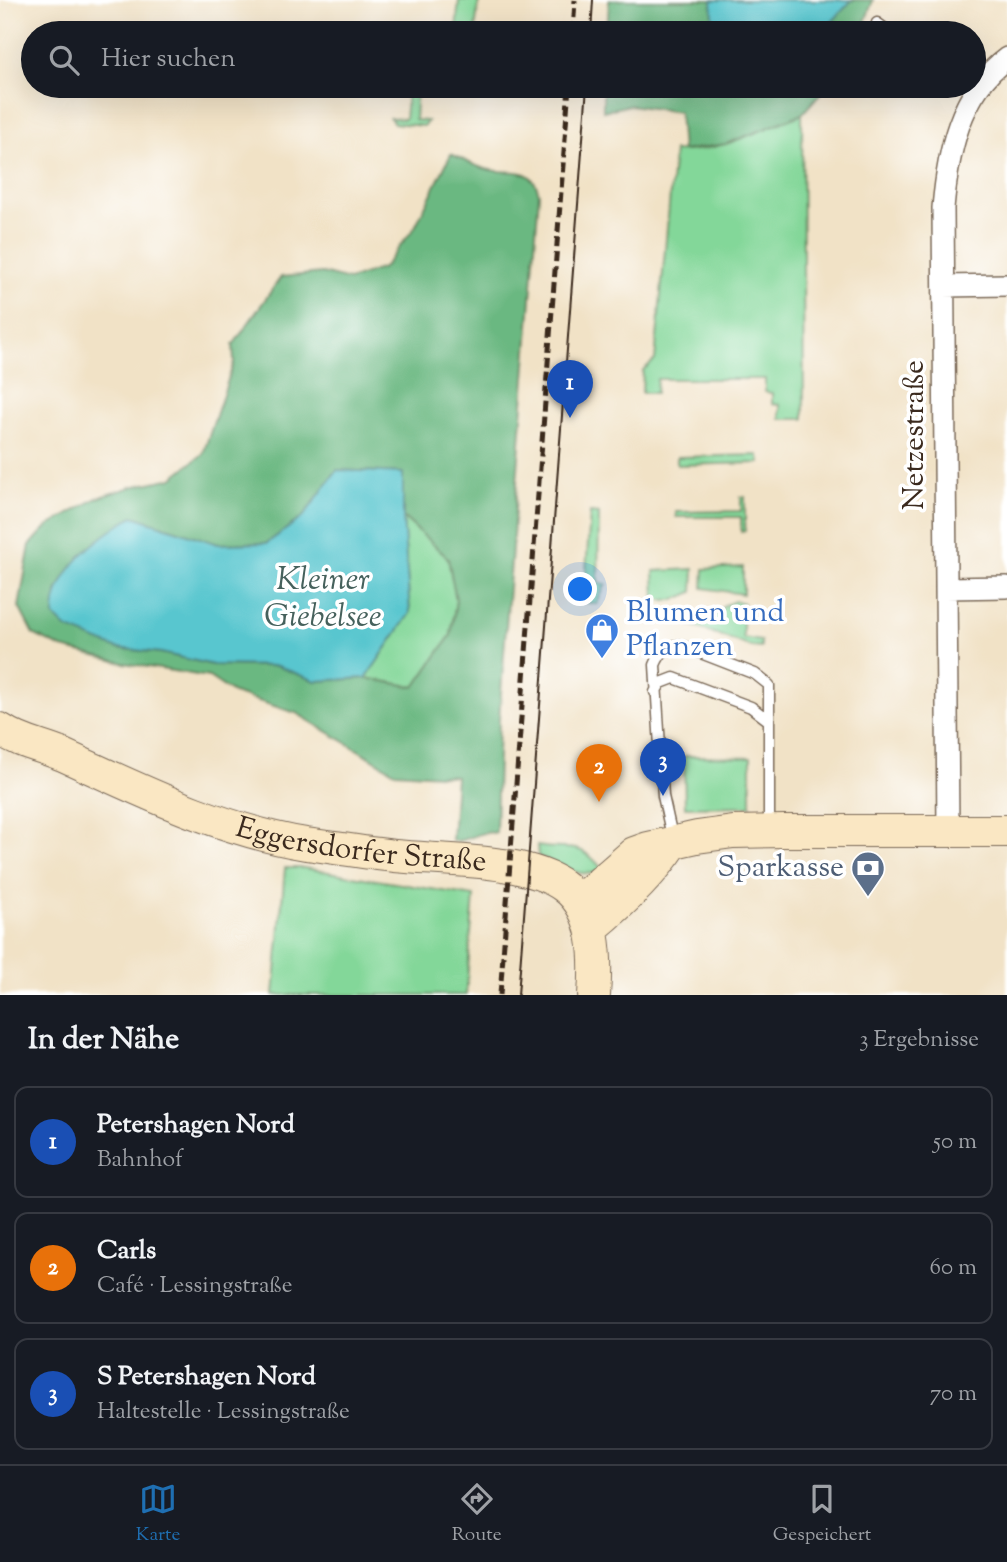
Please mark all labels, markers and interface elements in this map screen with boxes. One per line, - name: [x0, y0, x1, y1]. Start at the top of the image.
- search box: [21, 21, 986, 98]
- icon: search: [45, 41, 83, 79]
- text: Hier suchen: [101, 41, 236, 78]
- pin: 1: [547, 360, 593, 418]
- street label: Netzestraße: [894, 360, 937, 510]
- water label: Kleiner Giebelsee: [264, 558, 382, 641]
- your location: [563, 572, 597, 606]
- place label: Blumen und Pflanzen: [626, 592, 784, 669]
- shop icon: Blumen und Pflanzen: [583, 611, 621, 660]
- pin: 3: [640, 738, 686, 796]
- pin: 2: [576, 744, 622, 802]
- street label: Eggersdorfer Straße: [230, 807, 489, 884]
- place label: Sparkasse: [717, 847, 844, 890]
- bank icon: Sparkasse: [849, 849, 887, 898]
- text: In der Nähe: [28, 1019, 179, 1062]
- text: 3 Ergebnisse: [859, 1024, 979, 1057]
- text: Petershagen Nord: [97, 1107, 295, 1144]
- text: 1: [49, 1126, 57, 1159]
- text: 50 m: [933, 1126, 977, 1159]
- text: Bahnhof: [97, 1144, 183, 1177]
- text: Carls: [97, 1233, 156, 1270]
- text: 2: [48, 1252, 58, 1285]
- text: 60 m: [929, 1252, 977, 1285]
- text: Café · Lessingstraße: [97, 1270, 292, 1303]
- text: S Petershagen Nord: [97, 1359, 316, 1396]
- text: 3: [48, 1378, 58, 1411]
- text: 70 m: [930, 1378, 977, 1411]
- text: Haltestelle · Lessingstraße: [97, 1396, 350, 1429]
- tab: Karte: [136, 1480, 180, 1549]
- tab: Route: [452, 1480, 502, 1549]
- tab: Gespeichert: [773, 1480, 871, 1549]

